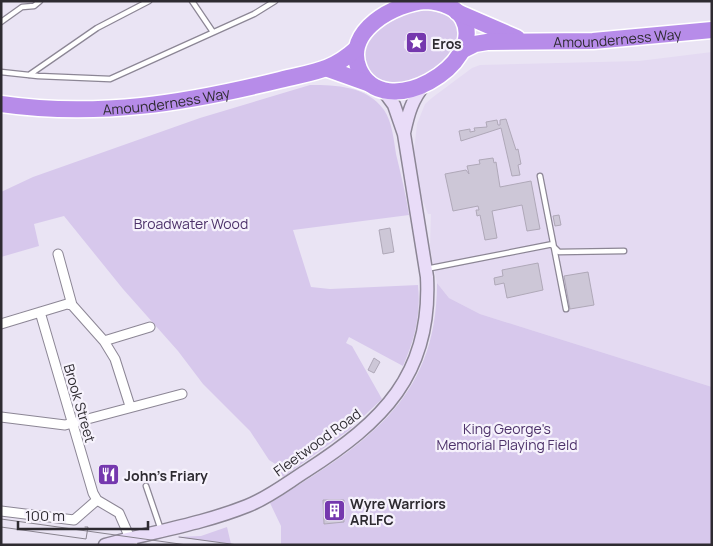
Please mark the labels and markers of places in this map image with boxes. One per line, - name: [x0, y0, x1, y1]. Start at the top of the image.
- place icon: Eros: [404, 31, 428, 55]
- place label: Eros: [432, 34, 462, 53]
- restaurant icon: John's Friary: [96, 463, 120, 487]
- place label: John's Friary: [124, 466, 208, 485]
- place label: Wyre Warriors ARLFC: [350, 494, 446, 529]
- building icon: Wyre Warriors ARLFC: [322, 499, 346, 523]

